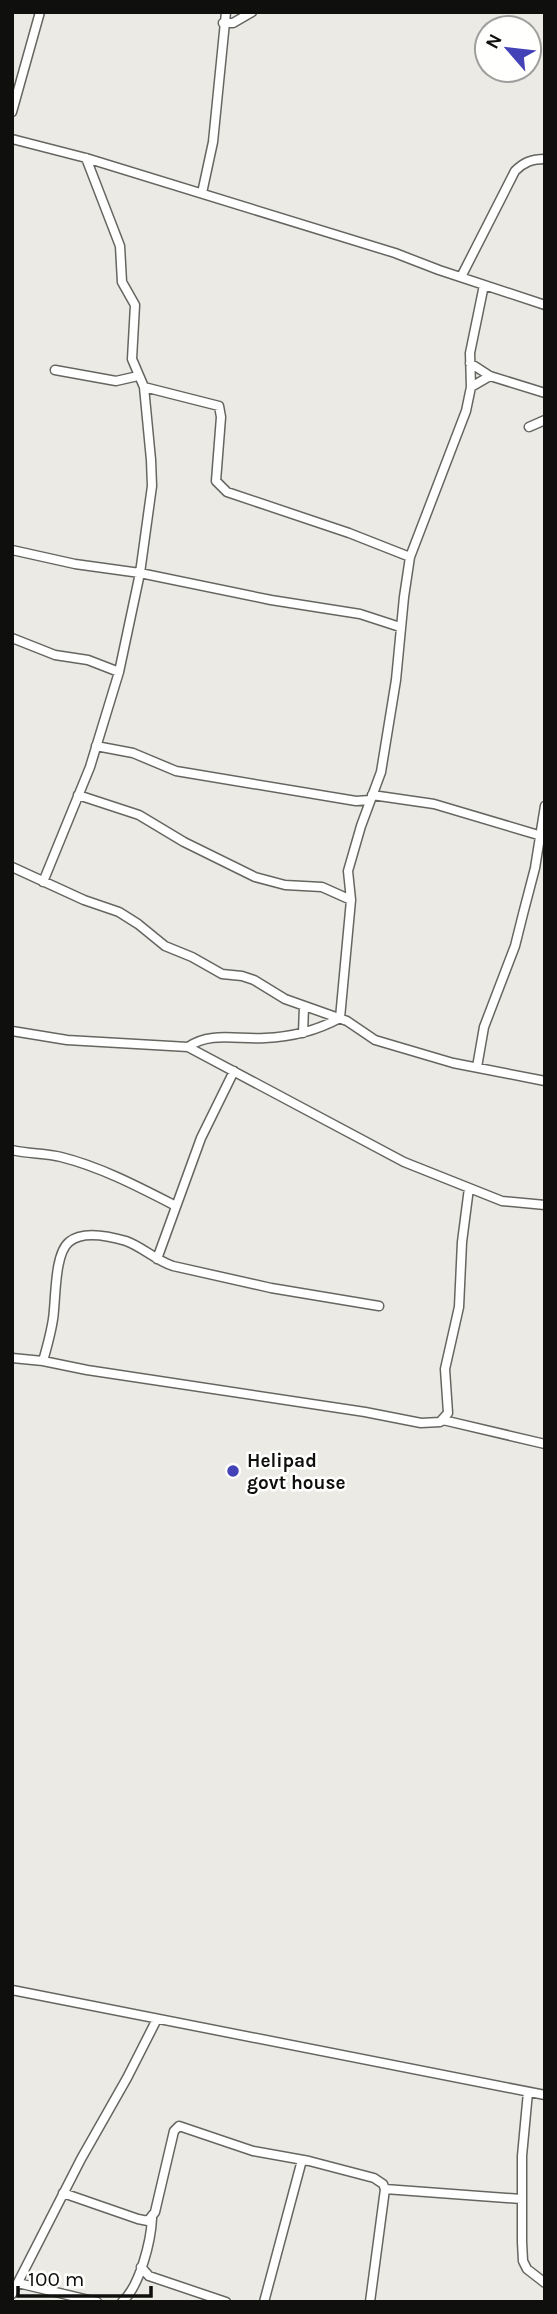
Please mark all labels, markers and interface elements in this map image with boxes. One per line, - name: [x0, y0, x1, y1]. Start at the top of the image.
- north arrow: [473, 14, 543, 84]
- text: N: [481, 30, 507, 53]
- place label: Helipad govt house: [247, 1450, 346, 1494]
- marker: Helipad govt house: [225, 1463, 241, 1479]
- scale bar: [18, 2254, 150, 2298]
- text: 100 m: [28, 2267, 85, 2291]

